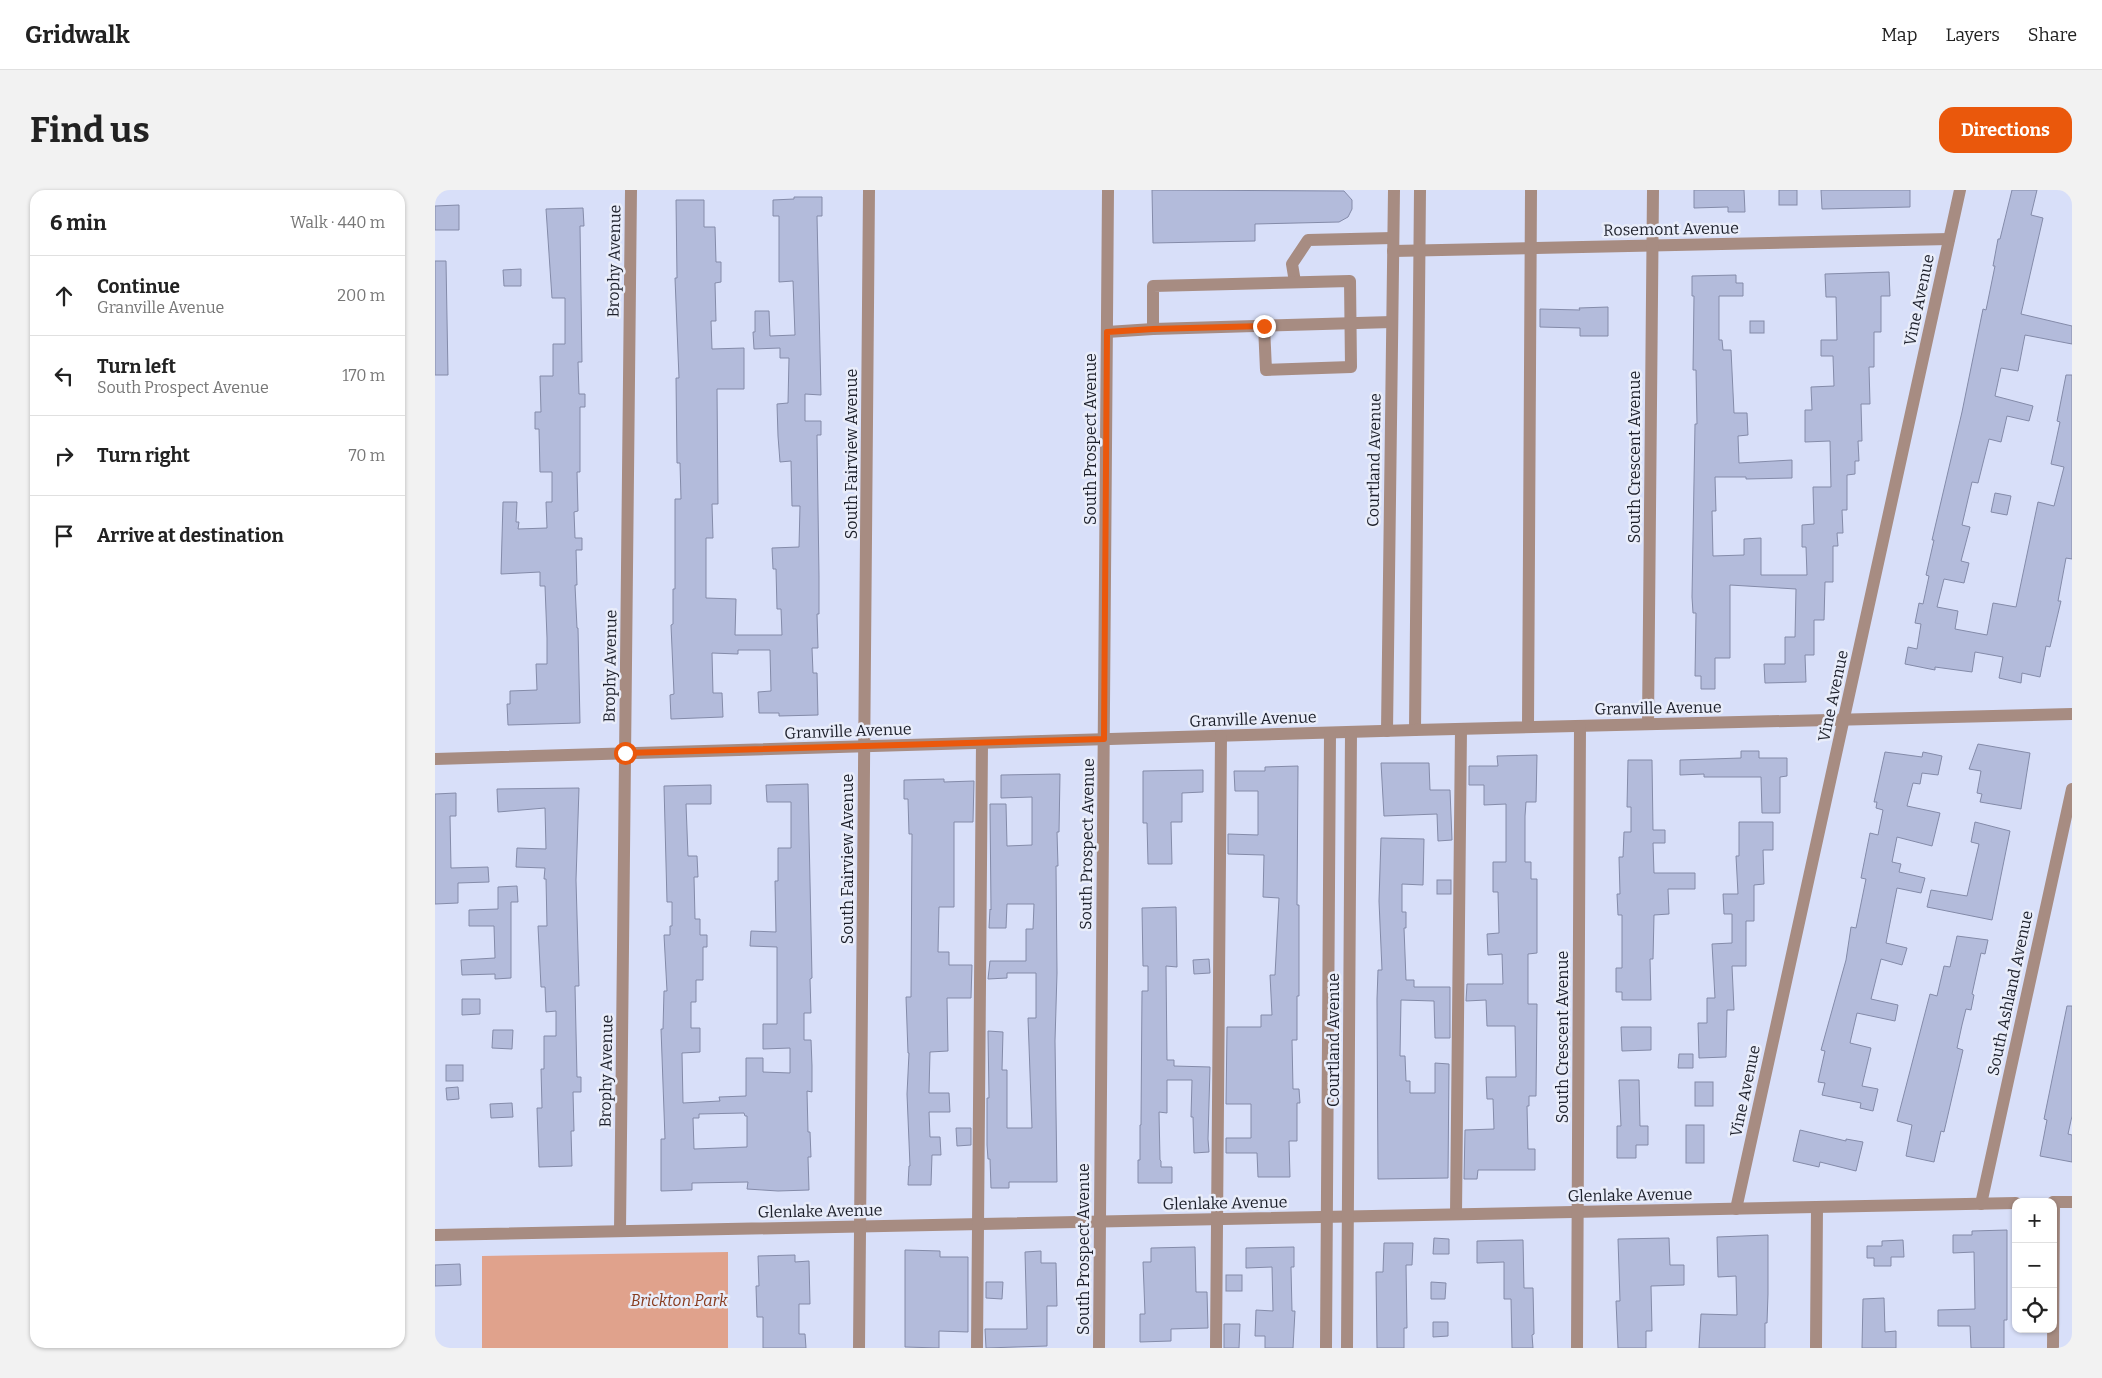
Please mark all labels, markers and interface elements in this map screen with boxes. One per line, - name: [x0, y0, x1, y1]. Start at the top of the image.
- text: Gridwalk: [25, 21, 130, 49]
- text: Map: [1881, 24, 1917, 46]
- text: Layers: [1945, 24, 2000, 46]
- text: Share: [2028, 24, 2077, 46]
- button: Directions: [1939, 107, 2072, 153]
- text: Find us: [30, 109, 150, 151]
- street label: Brophy Avenue: [604, 204, 624, 318]
- text: 6 min: [50, 210, 106, 236]
- text: Walk · 440 m: [290, 213, 385, 232]
- street label: Rosemont Avenue: [1603, 218, 1739, 240]
- street label: Vine Avenue: [1900, 252, 1938, 348]
- text: Continue: [97, 275, 180, 298]
- icon: ahead: [50, 282, 78, 310]
- text: 200 m: [337, 286, 385, 305]
- text: Granville Avenue: [97, 298, 224, 317]
- route end: [1253, 315, 1276, 338]
- street label: South Prospect Avenue: [1081, 353, 1100, 525]
- text: Turn left: [97, 355, 176, 378]
- icon: left: [50, 362, 78, 390]
- text: 170 m: [342, 366, 385, 385]
- street label: South Fairview Avenue: [842, 369, 861, 539]
- street label: South Crescent Avenue: [1625, 371, 1644, 543]
- text: South Prospect Avenue: [97, 378, 269, 397]
- street label: Courtland Avenue: [1363, 393, 1385, 527]
- icon: right: [50, 442, 78, 470]
- text: Turn right: [97, 444, 190, 467]
- text: 70 m: [349, 446, 385, 465]
- icon: arrive: [50, 522, 78, 550]
- text: Arrive at destination: [97, 524, 284, 547]
- street label: Brophy Avenue: [600, 609, 620, 723]
- street label: Vine Avenue: [1814, 648, 1852, 744]
- street label: Granville Avenue: [1594, 697, 1722, 719]
- street label: Granville Avenue: [1189, 707, 1317, 731]
- street label: Granville Avenue: [784, 719, 912, 743]
- route start: [614, 742, 637, 765]
- street label: South Prospect Avenue: [1076, 758, 1098, 930]
- street label: South Fairview Avenue: [838, 774, 857, 944]
- street label: South Ashland Avenue: [1983, 909, 2037, 1077]
- street label: South Crescent Avenue: [1553, 951, 1572, 1123]
- street label: Courtland Avenue: [1324, 973, 1343, 1107]
- street label: Brophy Avenue: [596, 1014, 616, 1128]
- street label: Vine Avenue: [1726, 1043, 1764, 1139]
- street label: South Prospect Avenue: [1074, 1163, 1093, 1335]
- street label: Glenlake Avenue: [1567, 1184, 1693, 1206]
- street label: Glenlake Avenue: [1162, 1192, 1288, 1214]
- map controls: [2012, 1198, 2057, 1333]
- button: +: [2012, 1198, 2057, 1243]
- street label: Glenlake Avenue: [757, 1200, 883, 1222]
- button: −: [2012, 1243, 2057, 1288]
- button: locate: [2012, 1288, 2057, 1333]
- park label: Brickton Park: [630, 1291, 728, 1310]

